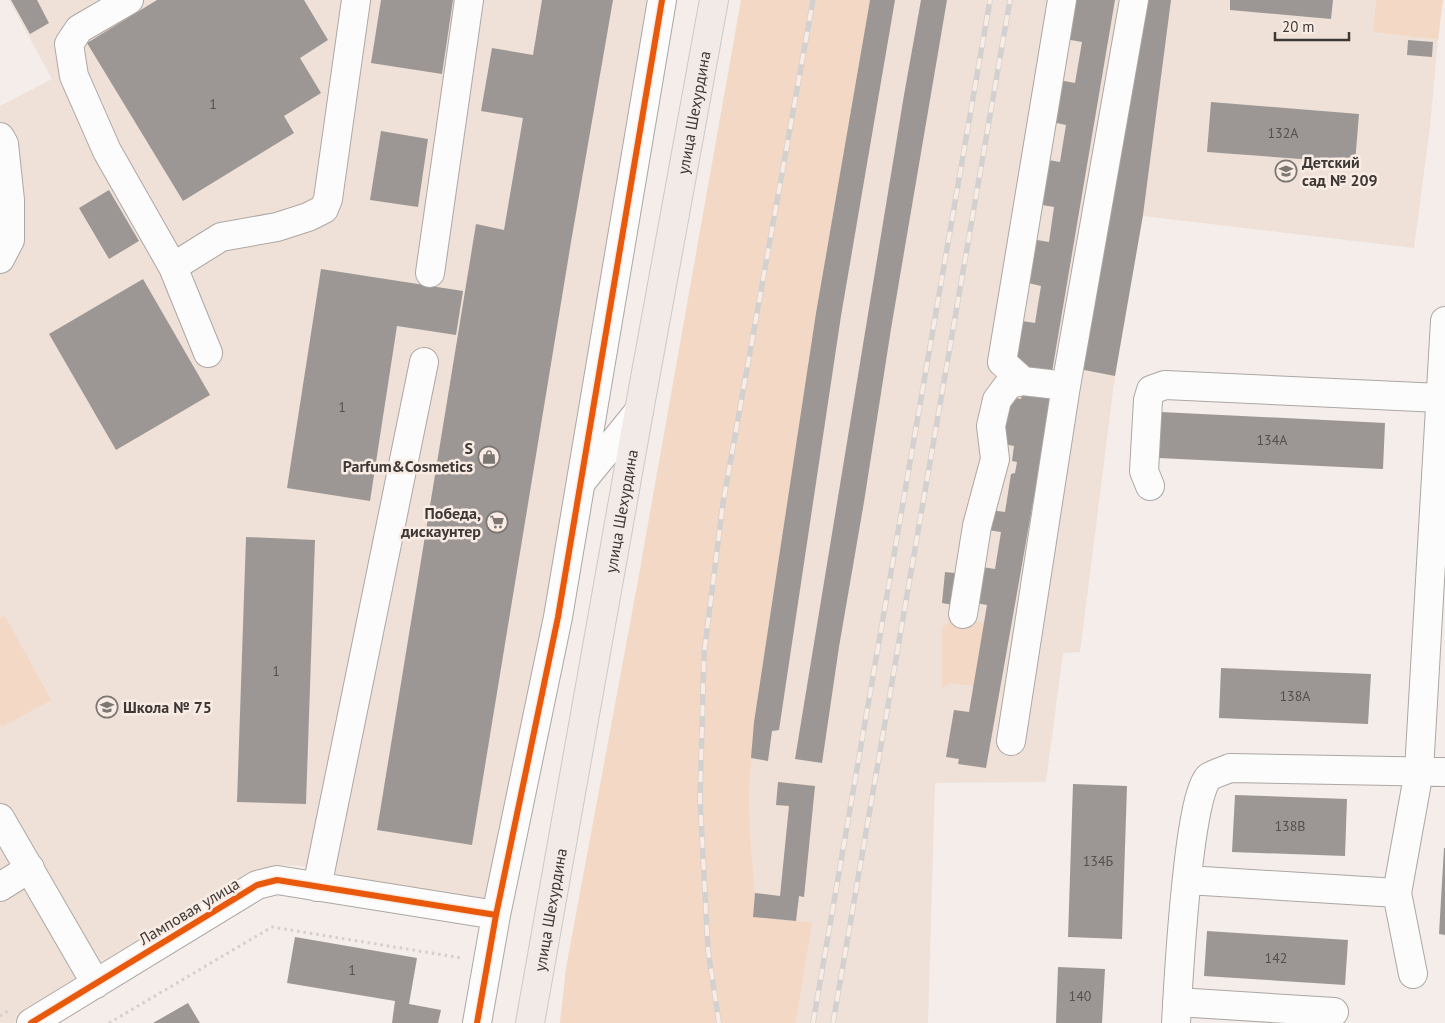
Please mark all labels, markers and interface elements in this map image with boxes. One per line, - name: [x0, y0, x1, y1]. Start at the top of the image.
- scale bar: [1275, 10, 1349, 42]
- text: 20 m: [1282, 17, 1315, 36]
- street label: улица Шехурдина: [672, 49, 715, 176]
- house number: 1: [209, 95, 217, 113]
- house number: 132А: [1267, 124, 1299, 142]
- place label: Детский сад № 209: [1302, 152, 1378, 190]
- school or university icon: Детский сад № 209: [1274, 159, 1298, 183]
- house number: 1: [338, 398, 346, 416]
- house number: 134А: [1256, 431, 1288, 449]
- place label: S Parfum&Cosmetics: [343, 438, 473, 476]
- shop icon: S Parfum&Cosmetics: [477, 445, 501, 469]
- street label: улица Шехурдина: [600, 448, 642, 574]
- place label: Победа, дискаунтер: [400, 503, 481, 541]
- supermarket icon: Победа, дискаунтер: [485, 510, 509, 534]
- house number: 1: [272, 662, 280, 680]
- house number: 138А: [1279, 687, 1311, 705]
- school or university icon: Школа № 75: [95, 695, 119, 719]
- place label: Школа № 75: [123, 697, 212, 717]
- house number: 138В: [1274, 817, 1306, 835]
- street label: улица Шехурдина: [529, 847, 571, 973]
- house number: 134Б: [1083, 852, 1114, 870]
- street label: Ламповая улица: [134, 873, 243, 949]
- house number: 142: [1265, 949, 1287, 967]
- house number: 1: [348, 961, 356, 979]
- house number: 140: [1069, 987, 1092, 1005]

